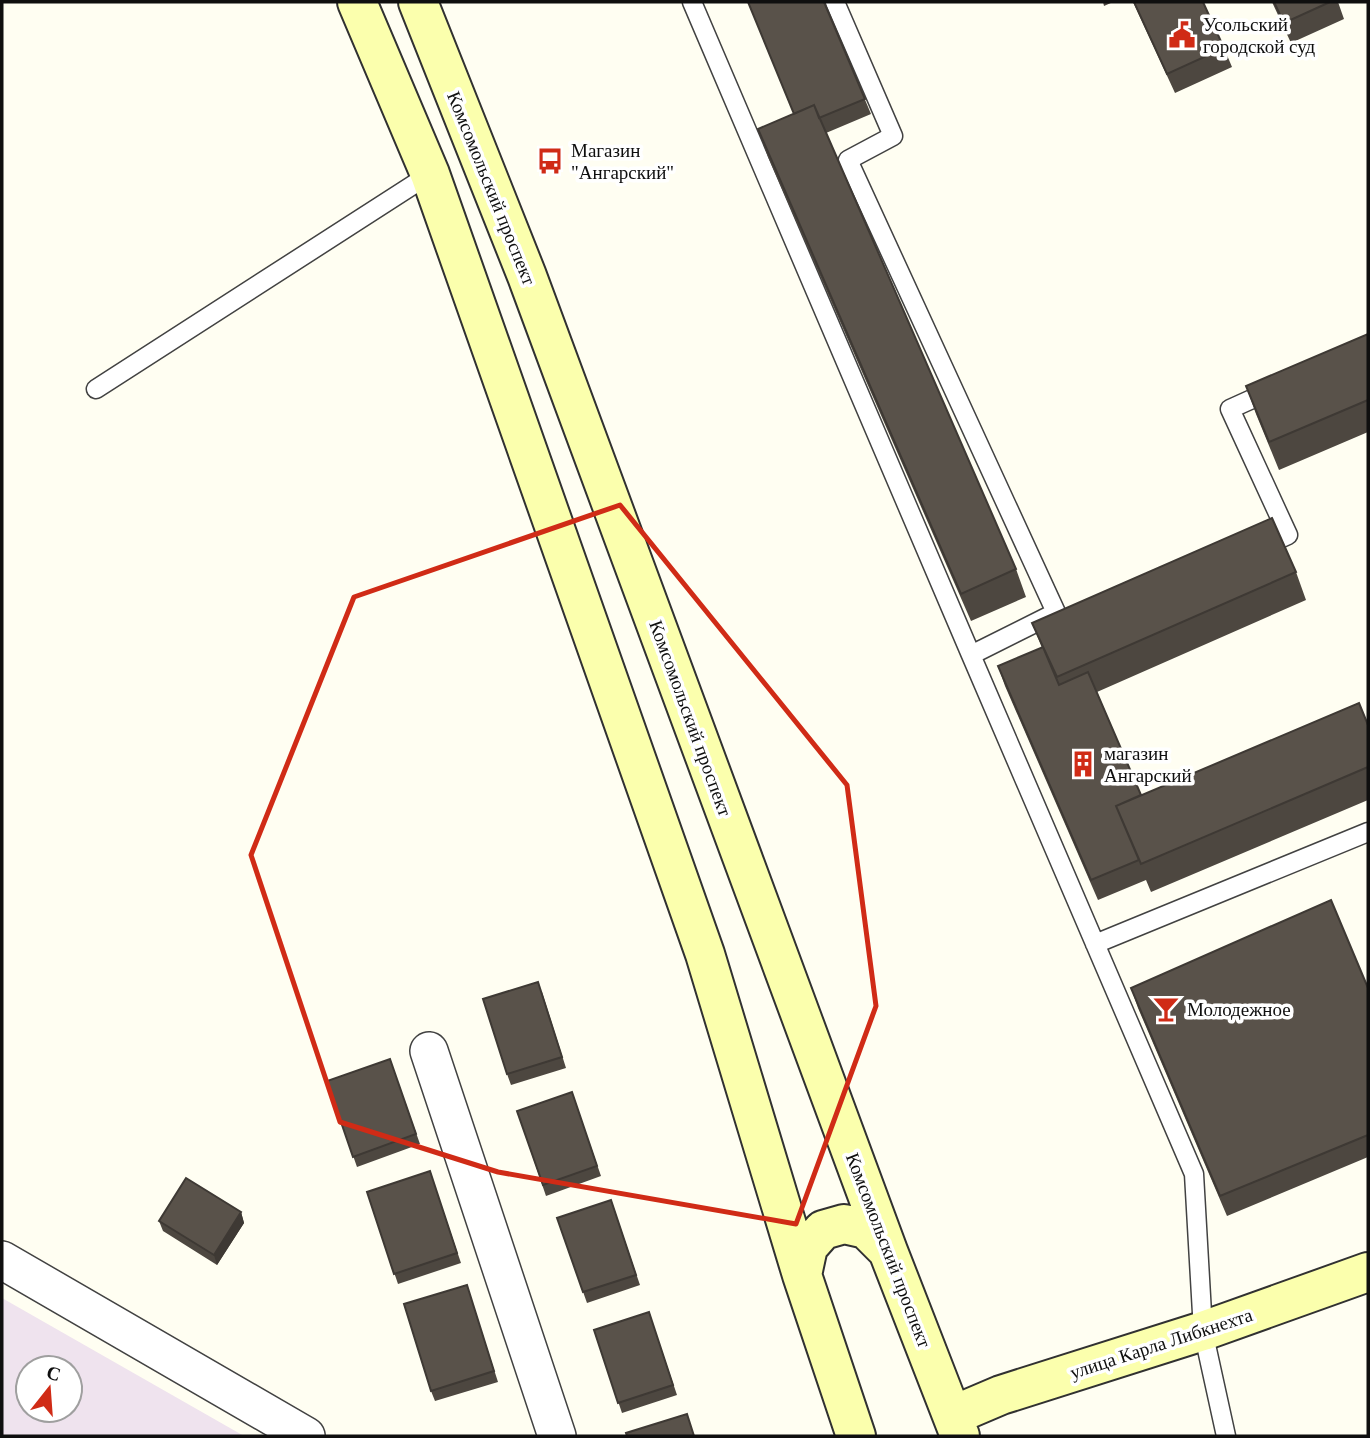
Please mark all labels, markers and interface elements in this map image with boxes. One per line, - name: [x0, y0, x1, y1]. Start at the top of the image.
- place label: Усольский городской суд: [1203, 14, 1316, 57]
- public building icon: Усольский городской суд: [1167, 20, 1197, 50]
- street label: Комсомольский проспект: [443, 88, 540, 289]
- place label: Магазин "Ангарский": [571, 140, 674, 183]
- bus stop icon: Магазин "Ангарский": [535, 146, 565, 176]
- street label: Комсомольский проспект: [645, 618, 736, 819]
- place label: магазин Ангарский: [1104, 743, 1192, 786]
- building icon: магазин Ангарский: [1068, 749, 1098, 779]
- bar icon: Молодежное: [1151, 994, 1181, 1024]
- place label: Молодежное: [1187, 999, 1291, 1020]
- street label: Комсомольский проспект: [842, 1150, 936, 1351]
- street label: улица Карла Либкнехта: [1067, 1304, 1256, 1383]
- north arrow: [14, 1354, 84, 1424]
- text: С: [44, 1361, 63, 1385]

